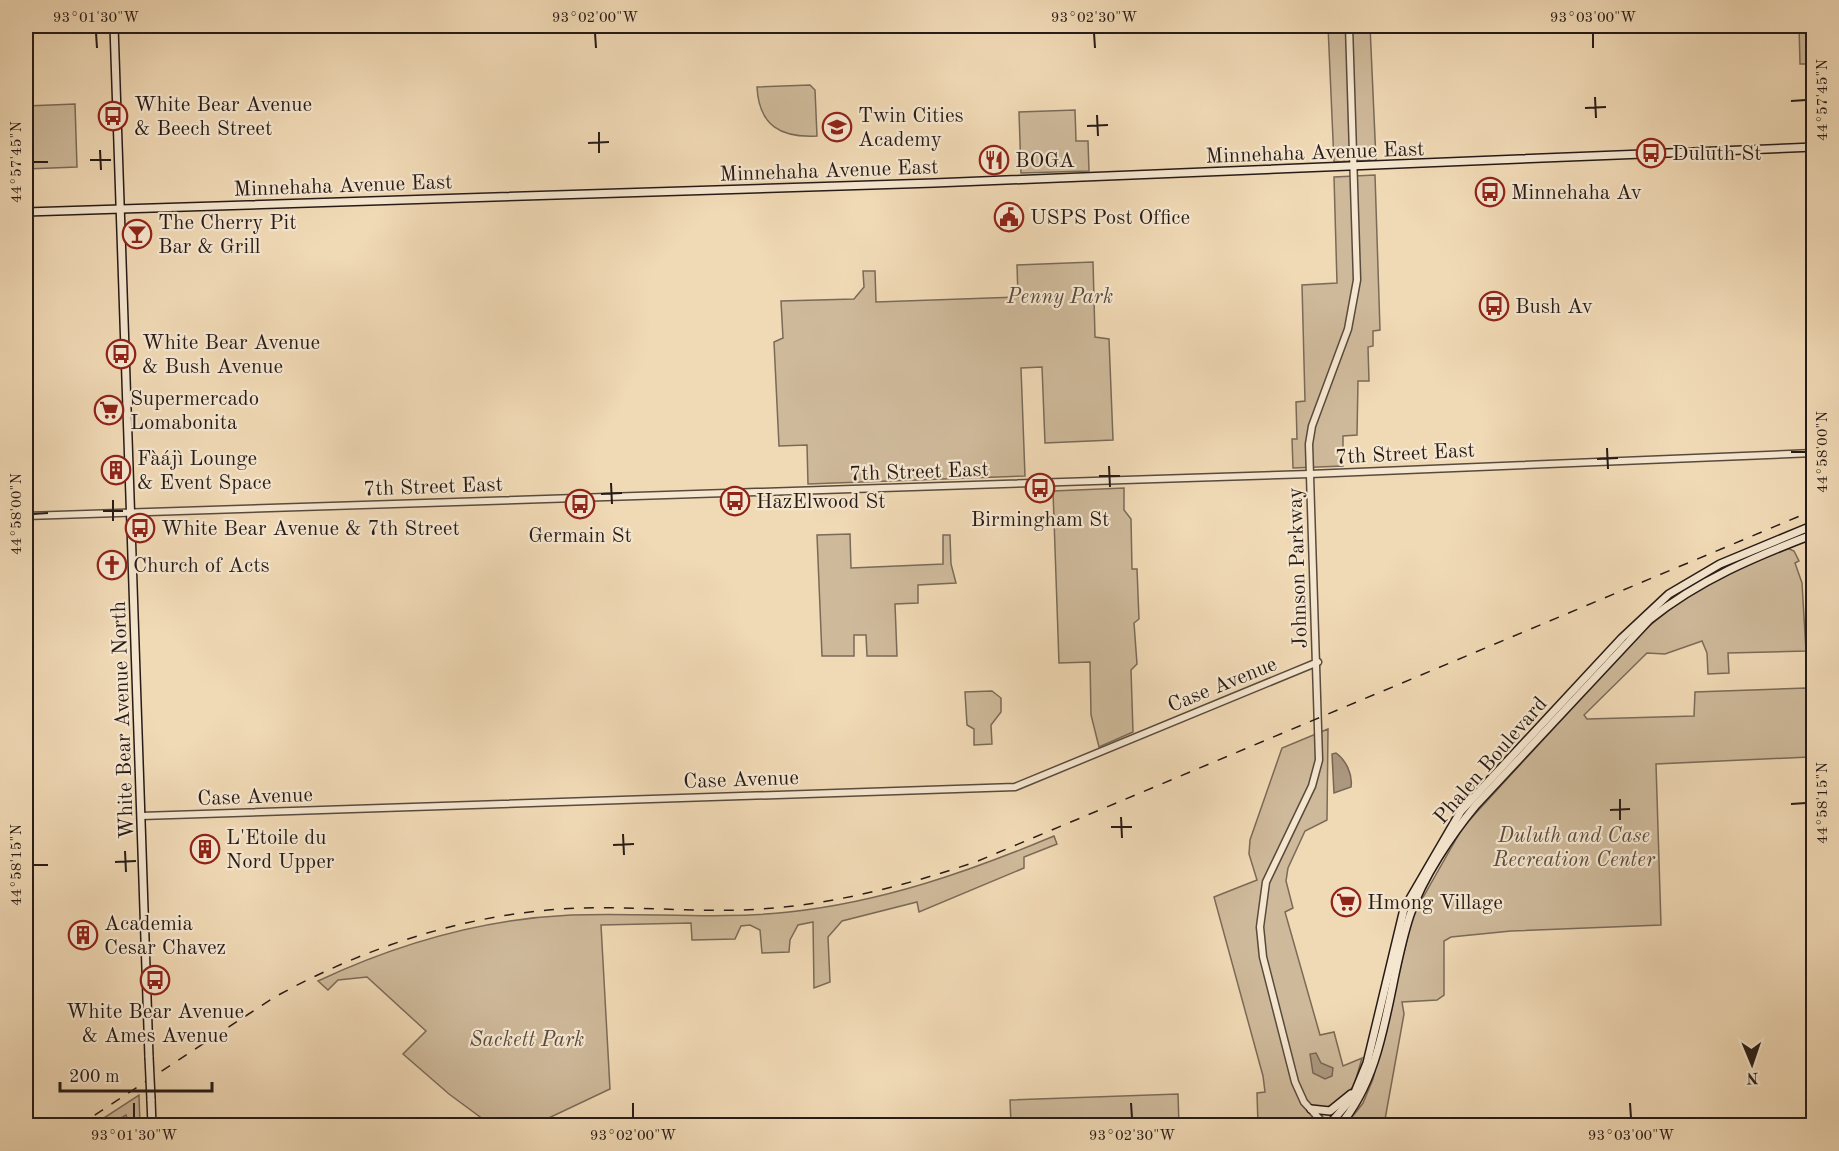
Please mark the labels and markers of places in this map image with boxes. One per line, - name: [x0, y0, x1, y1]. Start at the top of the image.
- place label: White Bear Avenue & Beech Street: [134, 95, 312, 140]
- bus stop icon: White Bear Avenue & Beech Street: [97, 100, 129, 132]
- place label: Twin Cities Academy: [858, 106, 964, 151]
- school or university icon: Twin Cities Academy: [821, 111, 853, 143]
- bus stop icon: Duluth St: [1635, 137, 1667, 169]
- restaurant icon: BOGA: [978, 144, 1010, 176]
- place label: Duluth St: [1672, 144, 1762, 165]
- place label: BOGA: [1015, 151, 1075, 172]
- bus stop icon: Minnehaha Av: [1474, 176, 1506, 208]
- place label: Minnehaha Av: [1511, 183, 1642, 204]
- public building icon: USPS Post Office: [993, 201, 1025, 233]
- place label: USPS Post Office: [1030, 208, 1190, 229]
- place label: The Cherry Pit Bar & Grill: [158, 213, 297, 258]
- bar icon: The Cherry Pit Bar & Grill: [121, 218, 153, 250]
- bus stop icon: Bush Av: [1478, 290, 1510, 322]
- place label: Bush Av: [1515, 297, 1593, 318]
- place label: White Bear Avenue & Bush Avenue: [142, 333, 320, 378]
- bus stop icon: White Bear Avenue & Bush Avenue: [105, 338, 137, 370]
- place label: Supermercado Lomabonita: [130, 389, 259, 434]
- supermarket icon: Supermercado Lomabonita: [93, 394, 125, 426]
- place label: Fàájì Lounge & Event Space: [137, 449, 271, 494]
- building icon: Fàájì Lounge & Event Space: [100, 454, 132, 486]
- bus stop icon: Birmingham St: [1024, 472, 1056, 504]
- bus stop icon: HazElwood St: [719, 485, 751, 517]
- bus stop icon: Germain St: [564, 488, 596, 520]
- place label: HazElwood St: [756, 492, 886, 513]
- place label: Birmingham St: [971, 510, 1109, 531]
- bus stop icon: White Bear Avenue & 7th Street: [124, 512, 156, 544]
- place label: White Bear Avenue & 7th Street: [161, 519, 460, 540]
- place label: Germain St: [528, 526, 632, 547]
- church icon: Church of Acts: [96, 549, 128, 581]
- place label: Church of Acts: [133, 556, 270, 577]
- place label: L'Etoile du Nord Upper: [226, 828, 335, 873]
- building icon: L'Etoile du Nord Upper: [189, 833, 221, 865]
- supermarket icon: Hmong Village: [1330, 886, 1362, 918]
- place label: Hmong Village: [1367, 893, 1503, 914]
- place label: Academia Cesar Chavez: [104, 914, 226, 959]
- building icon: Academia Cesar Chavez: [67, 919, 99, 951]
- bus stop icon: White Bear Avenue & Ames Avenue: [139, 964, 171, 996]
- place label: White Bear Avenue & Ames Avenue: [66, 1002, 244, 1047]

